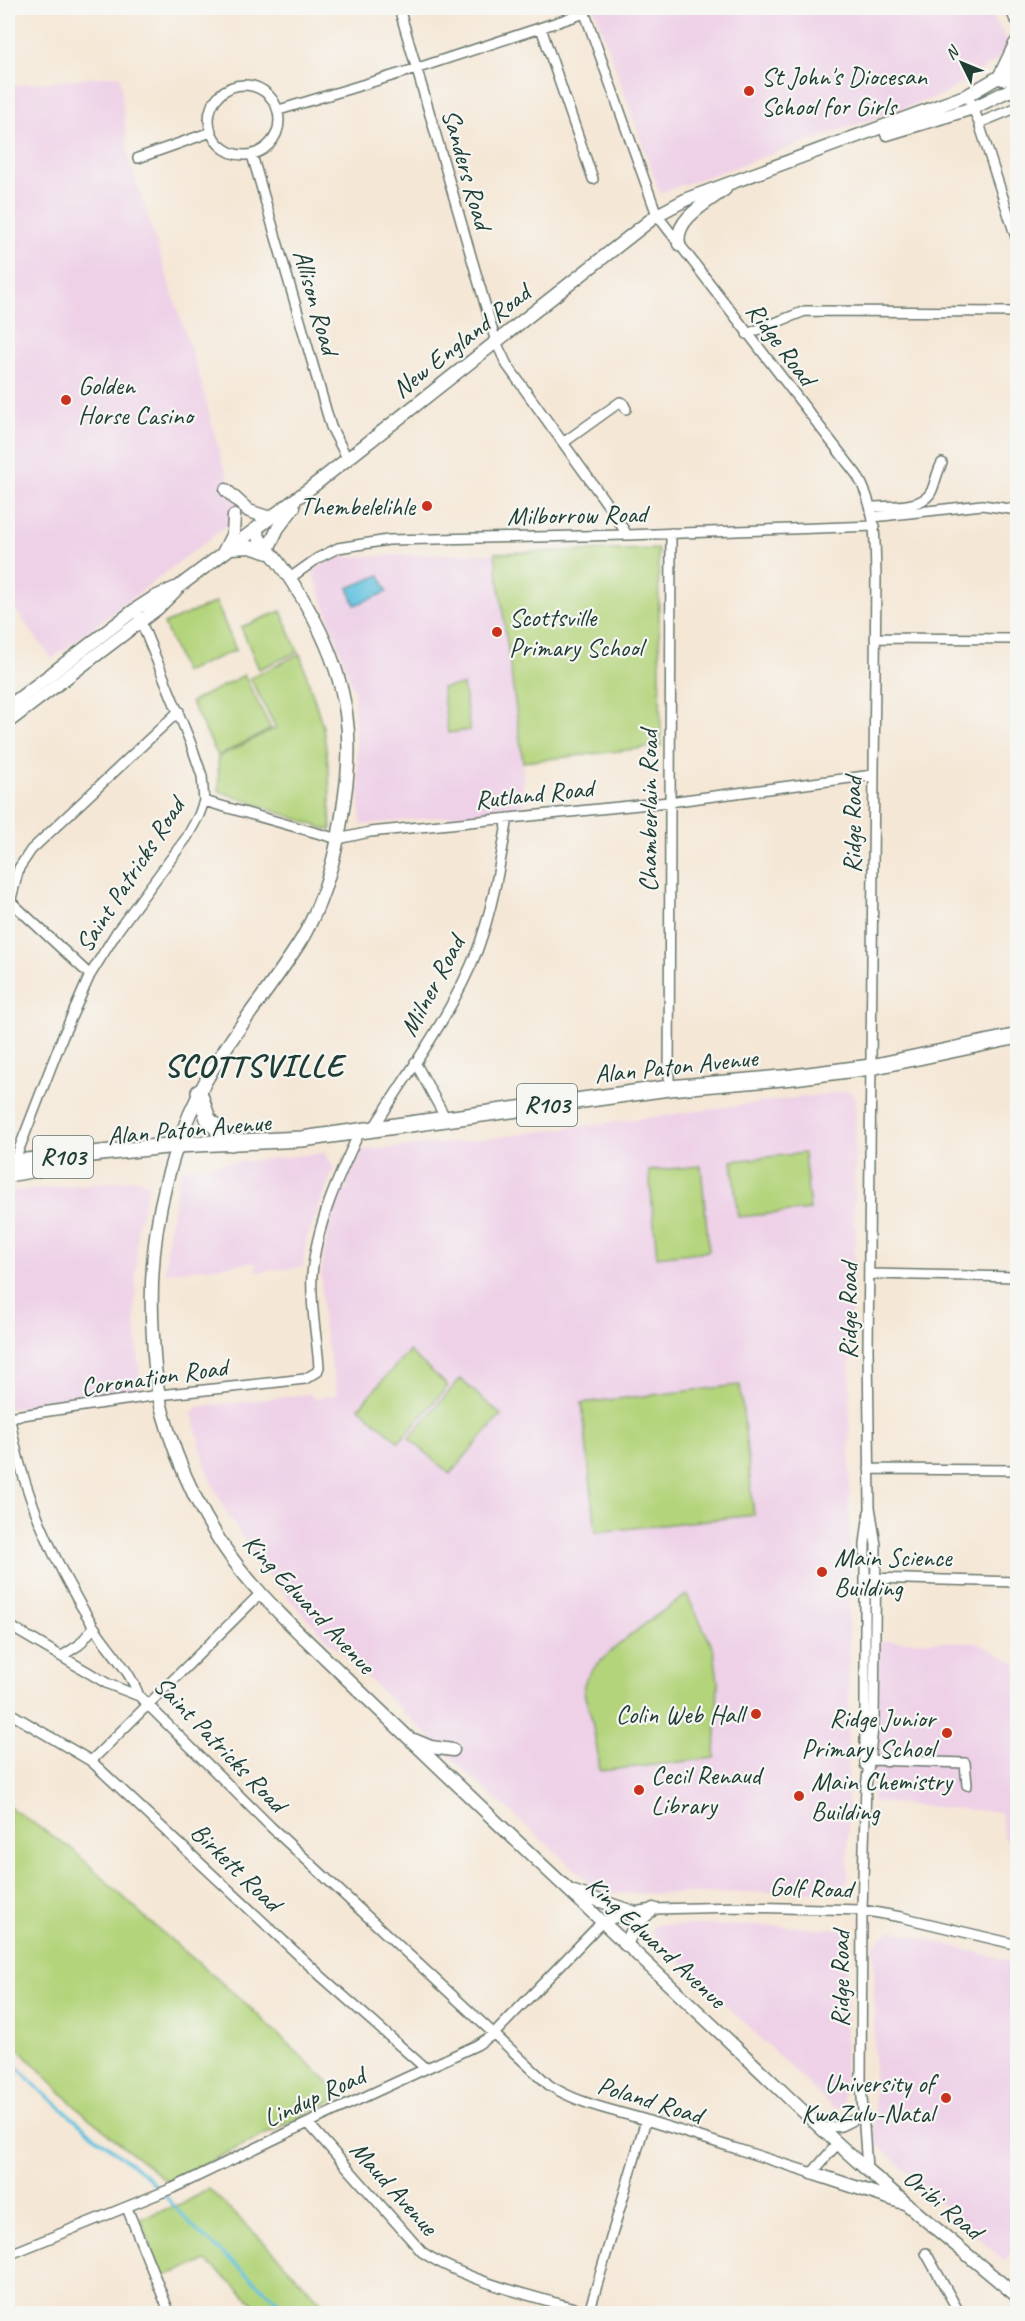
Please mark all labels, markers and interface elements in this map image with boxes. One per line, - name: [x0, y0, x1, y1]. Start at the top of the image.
- north arrow: [932, 33, 992, 93]
- text: N: [941, 41, 965, 64]
- place label: St John's Diocesan School for Girls: [761, 60, 928, 123]
- marker: St John's Diocesan School for Girls: [742, 84, 756, 98]
- street label: Sanders Road: [434, 105, 501, 236]
- street label: Allison Road: [285, 246, 348, 362]
- street label: New England Road: [385, 274, 540, 405]
- street label: Ridge Road: [739, 295, 826, 396]
- place label: Golden Horse Casino: [78, 369, 195, 432]
- marker: Golden Horse Casino: [59, 393, 73, 407]
- place label: Thembelelihle: [300, 490, 417, 523]
- street label: Milborrow Road: [507, 497, 651, 533]
- marker: Thembelelihle: [420, 499, 434, 513]
- place label: Scottsville Primary School: [509, 601, 647, 664]
- marker: Scottsville Primary School: [490, 625, 504, 639]
- street label: Chamberlain Road: [632, 726, 665, 892]
- street label: Rutland Road: [473, 771, 599, 817]
- street label: Ridge Road: [836, 773, 869, 873]
- street label: Saint Patricks Road: [68, 788, 194, 958]
- street label: Milner Road: [392, 927, 474, 1042]
- street label: Alan Paton Avenue: [593, 1041, 761, 1091]
- district label: SCOTTSVILLE: [164, 1045, 347, 1086]
- road number: R103: [517, 1084, 577, 1126]
- street label: Alan Paton Avenue: [106, 1105, 273, 1153]
- road number: R103: [33, 1136, 93, 1178]
- street label: Ridge Road: [832, 1259, 865, 1359]
- street label: Coronation Road: [79, 1350, 233, 1404]
- street label: King Edward Avenue: [236, 1527, 384, 1683]
- place label: Main Science Building: [834, 1541, 953, 1604]
- marker: Main Science Building: [815, 1565, 829, 1579]
- street label: Saint Patricks Road: [147, 1669, 296, 1822]
- place label: Colin Web Hall: [616, 1698, 749, 1731]
- place label: Ridge Junior Primary School: [801, 1702, 940, 1765]
- marker: Colin Web Hall: [749, 1707, 763, 1721]
- marker: Ridge Junior Primary School: [940, 1726, 954, 1740]
- place label: Cecil Renaud Library: [651, 1759, 765, 1822]
- place label: Main Chemistry Building: [811, 1765, 954, 1828]
- marker: Cecil Renaud Library: [632, 1783, 646, 1797]
- marker: Main Chemistry Building: [792, 1789, 806, 1803]
- street label: Birkett Road: [184, 1816, 291, 1921]
- street label: King Edward Avenue: [579, 1869, 735, 2017]
- street label: Golf Road: [769, 1870, 857, 1906]
- street label: Ridge Road: [824, 1927, 857, 2027]
- street label: Lindup Road: [258, 2058, 373, 2135]
- place label: University of KwaZulu-Natal: [801, 2067, 939, 2130]
- street label: Poland Road: [594, 2068, 710, 2133]
- marker: University of KwaZulu-Natal: [939, 2091, 953, 2105]
- street label: Maud Avenue: [343, 2134, 446, 2243]
- street label: Oribi Road: [896, 2161, 993, 2249]

